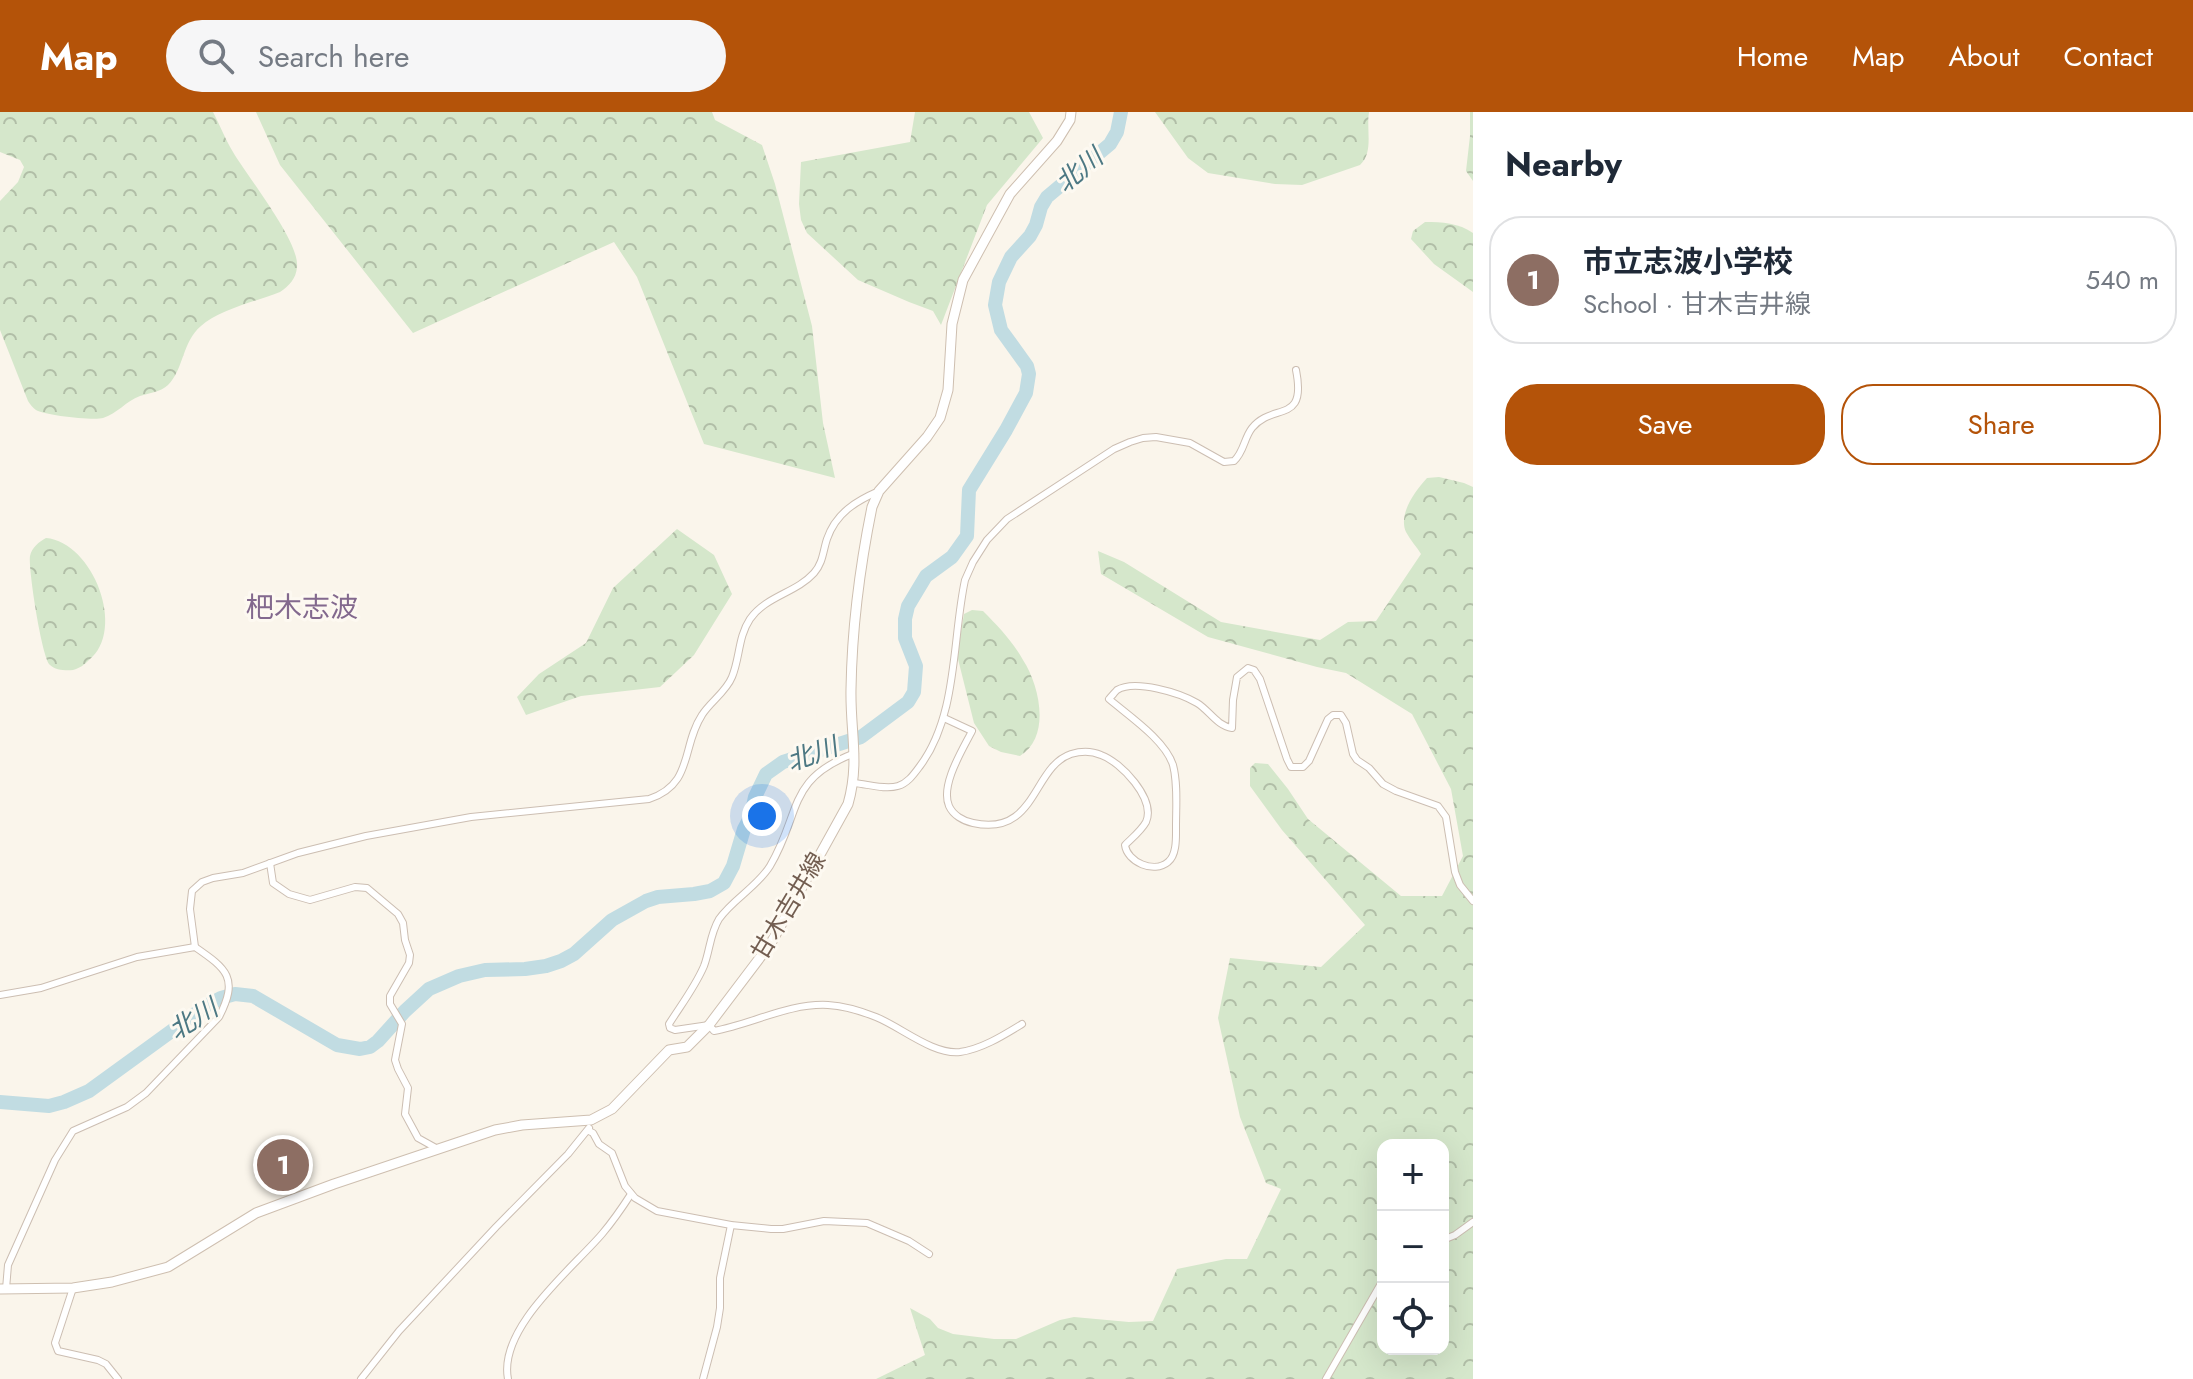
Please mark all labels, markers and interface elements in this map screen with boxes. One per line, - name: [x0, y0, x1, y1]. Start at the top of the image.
- search box: [166, 20, 726, 92]
- text: Map: [40, 29, 118, 84]
- icon: search: [194, 34, 238, 78]
- text: Search here: [258, 35, 410, 78]
- text: Home: [1737, 36, 1808, 77]
- text: Map: [1852, 36, 1904, 77]
- text: About: [1948, 36, 2020, 77]
- text: Contact: [2064, 36, 2153, 77]
- water label: 北川: [1047, 137, 1113, 201]
- text: Nearby: [1505, 140, 1622, 189]
- text: 市立志波小学校: [1583, 240, 1793, 283]
- text: 1: [1526, 261, 1540, 299]
- text: 540 m: [2085, 261, 2159, 299]
- text: School · 甘木吉井線: [1583, 285, 1811, 323]
- button: Save: [1505, 384, 1825, 465]
- button: Share: [1841, 384, 2161, 465]
- district label: 杷木志波: [246, 587, 358, 628]
- water label: 北川: [781, 726, 846, 781]
- your location: [742, 796, 782, 836]
- street label: 甘木吉井線: [742, 846, 834, 966]
- water label: 北川: [161, 988, 228, 1049]
- pin: 1: [257, 1135, 309, 1195]
- map controls: [1377, 1139, 1449, 1355]
- button: +: [1377, 1139, 1449, 1211]
- button: −: [1377, 1211, 1449, 1283]
- button: locate: [1377, 1283, 1449, 1355]

